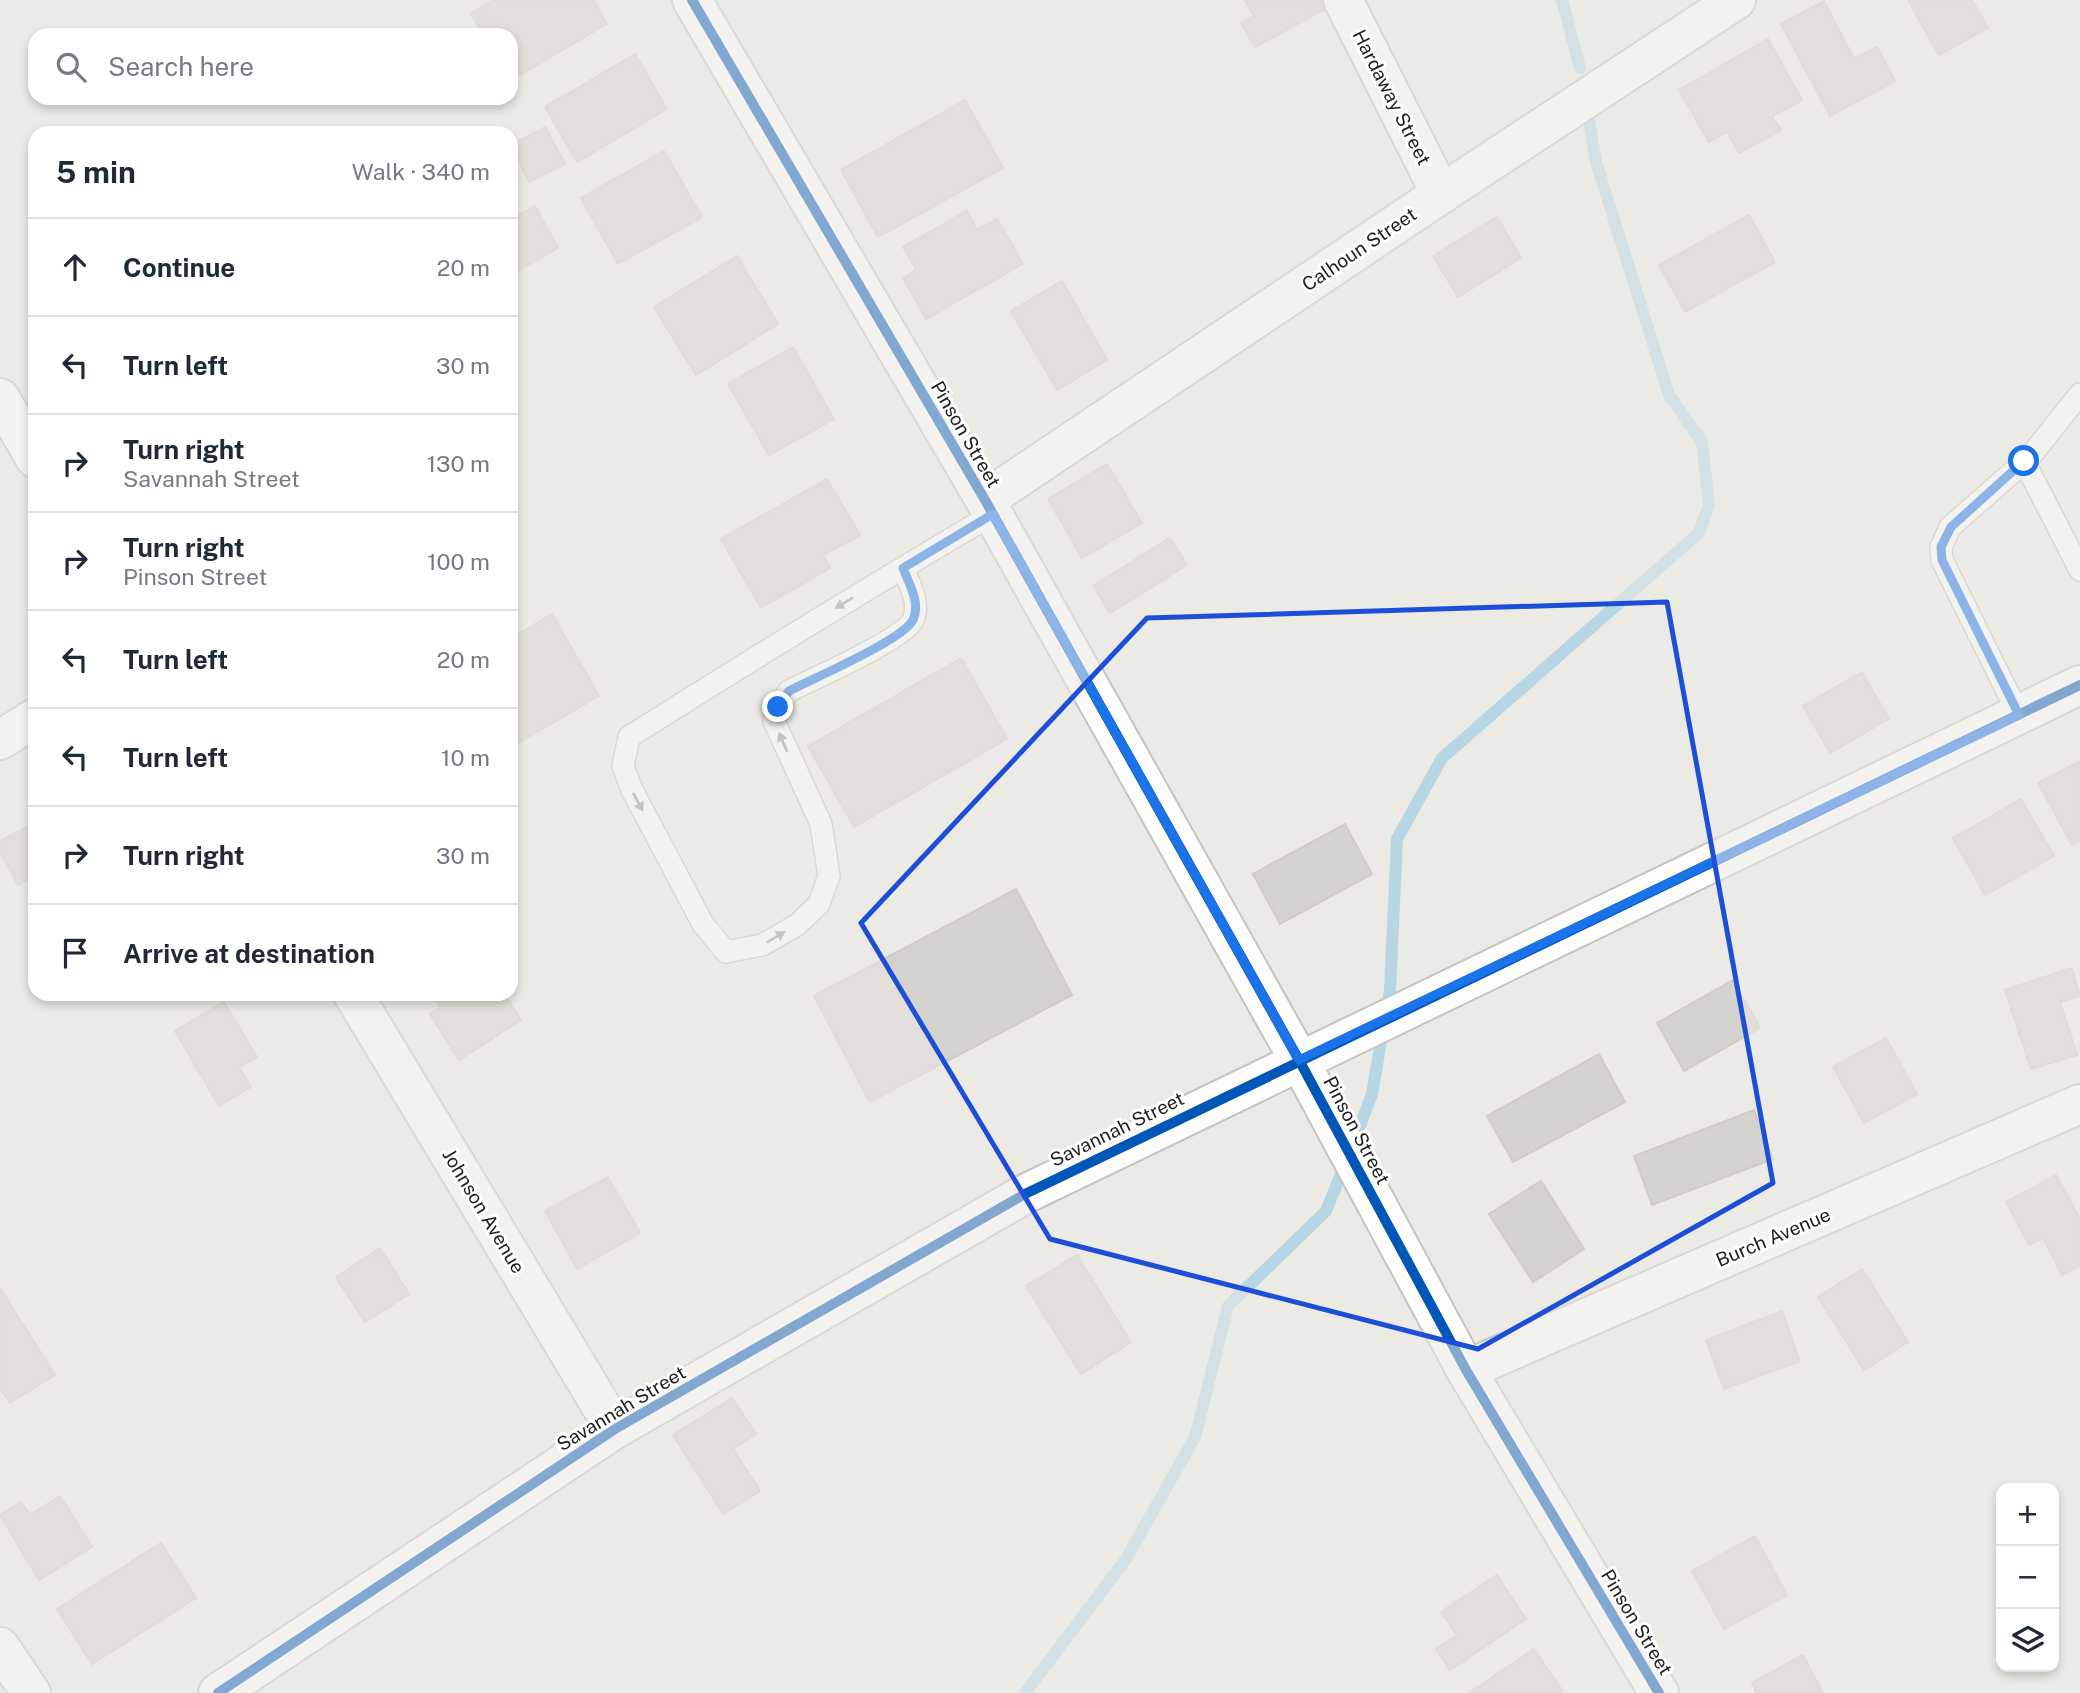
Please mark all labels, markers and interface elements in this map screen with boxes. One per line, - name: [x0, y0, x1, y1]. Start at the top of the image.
- street label: Hardaway Street: [1348, 26, 1436, 168]
- search box: [28, 28, 518, 105]
- icon: search: [52, 48, 90, 86]
- text: Search here: [108, 51, 254, 82]
- text: 5 min: [56, 154, 136, 190]
- text: Walk · 340 m: [352, 158, 490, 185]
- street label: Calhoun Street: [1298, 203, 1420, 295]
- icon: ahead: [56, 248, 94, 286]
- text: Continue: [123, 252, 235, 283]
- text: 20 m: [437, 254, 490, 281]
- icon: left: [56, 346, 94, 384]
- text: Turn left: [123, 350, 228, 381]
- text: 30 m: [436, 352, 490, 379]
- street label: Pinson Street: [927, 377, 1005, 491]
- text: Turn right: [123, 434, 245, 465]
- icon: right: [56, 444, 94, 482]
- route start: [2008, 445, 2039, 476]
- text: 130 m: [427, 450, 490, 477]
- text: Savannah Street: [123, 465, 300, 492]
- text: Turn right: [123, 532, 245, 563]
- icon: right: [56, 542, 94, 580]
- text: 100 m: [427, 548, 490, 575]
- text: Pinson Street: [123, 563, 267, 590]
- one-way arrow: [835, 596, 854, 609]
- icon: left: [56, 640, 94, 678]
- text: Turn left: [123, 644, 228, 675]
- text: 20 m: [437, 646, 490, 673]
- route end: [762, 691, 793, 722]
- one-way arrow: [777, 732, 789, 752]
- icon: left: [56, 738, 94, 776]
- text: Turn left: [123, 742, 228, 773]
- text: 10 m: [441, 744, 490, 771]
- one-way arrow: [632, 792, 644, 811]
- icon: right: [56, 836, 94, 874]
- text: Turn right: [123, 840, 245, 871]
- text: 30 m: [436, 842, 490, 869]
- one-way arrow: [766, 931, 785, 944]
- icon: arrive: [56, 934, 94, 972]
- text: Arrive at destination: [123, 938, 375, 969]
- street label: Pinson Street: [1319, 1072, 1395, 1188]
- street label: Savannah Street: [1046, 1087, 1188, 1171]
- street label: Johnson Avenue: [438, 1145, 530, 1277]
- street label: Burch Avenue: [1712, 1203, 1834, 1271]
- street label: Savannah Street: [553, 1361, 689, 1455]
- map controls: [1996, 1483, 2059, 1672]
- button: +: [1996, 1483, 2059, 1546]
- button: −: [1996, 1546, 2059, 1609]
- street label: Pinson Street: [1597, 1565, 1677, 1679]
- button: layers: [1996, 1609, 2059, 1672]

